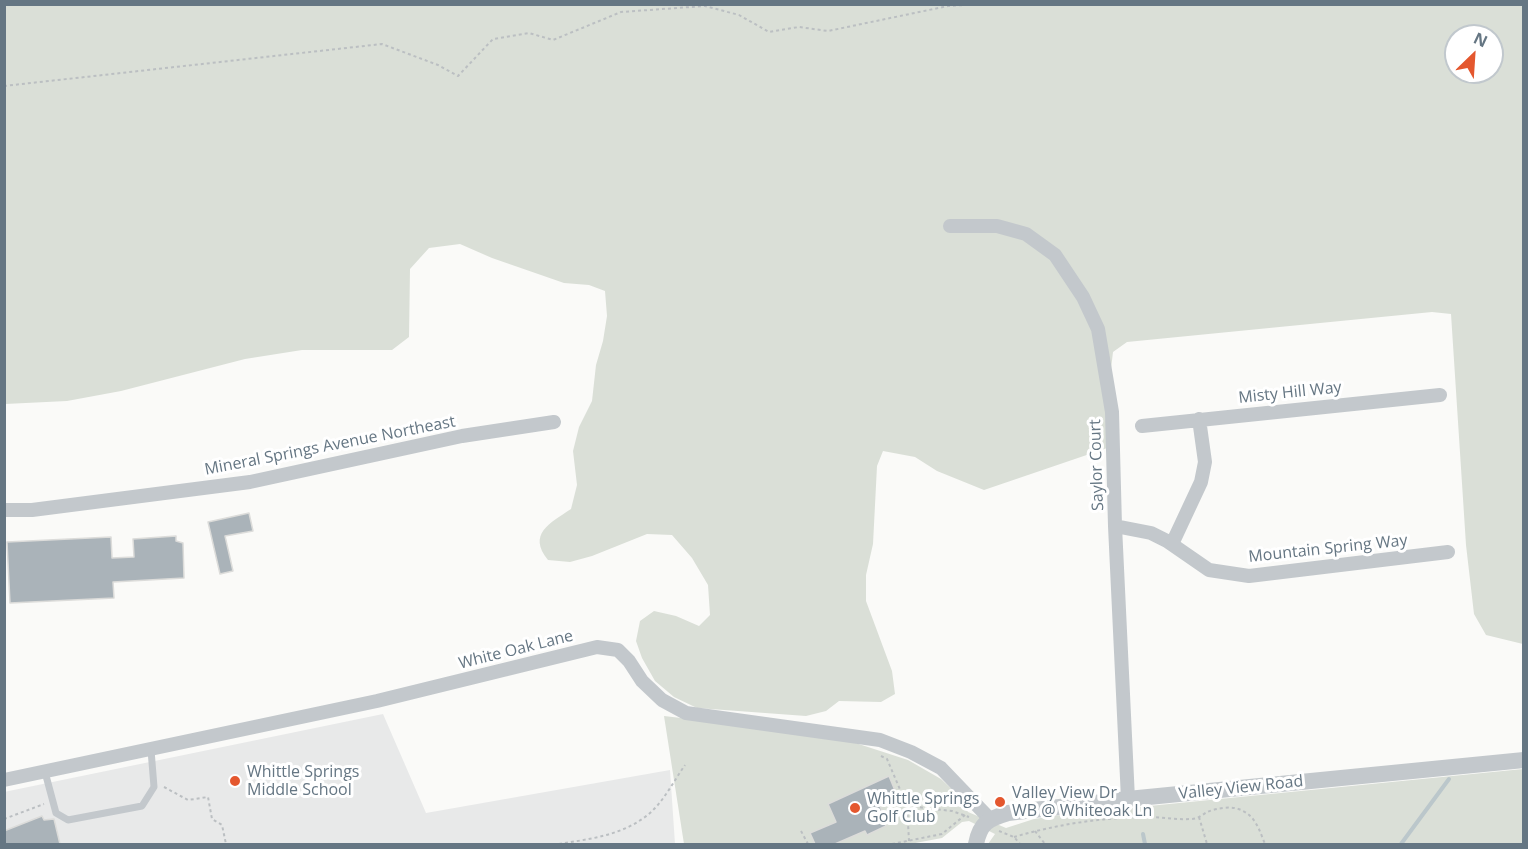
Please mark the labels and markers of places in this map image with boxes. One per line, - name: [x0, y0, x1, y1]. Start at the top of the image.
- place label: Whittle Springs Middle School: [247, 762, 359, 800]
- marker: Whittle Springs Middle School: [228, 774, 242, 788]
- place label: Valley View Dr WB @ Whiteoak Ln: [1012, 783, 1152, 821]
- place label: Whittle Springs Golf Club: [867, 789, 979, 827]
- marker: Valley View Dr WB @ Whiteoak Ln: [993, 795, 1007, 809]
- marker: Whittle Springs Golf Club: [848, 801, 862, 815]

